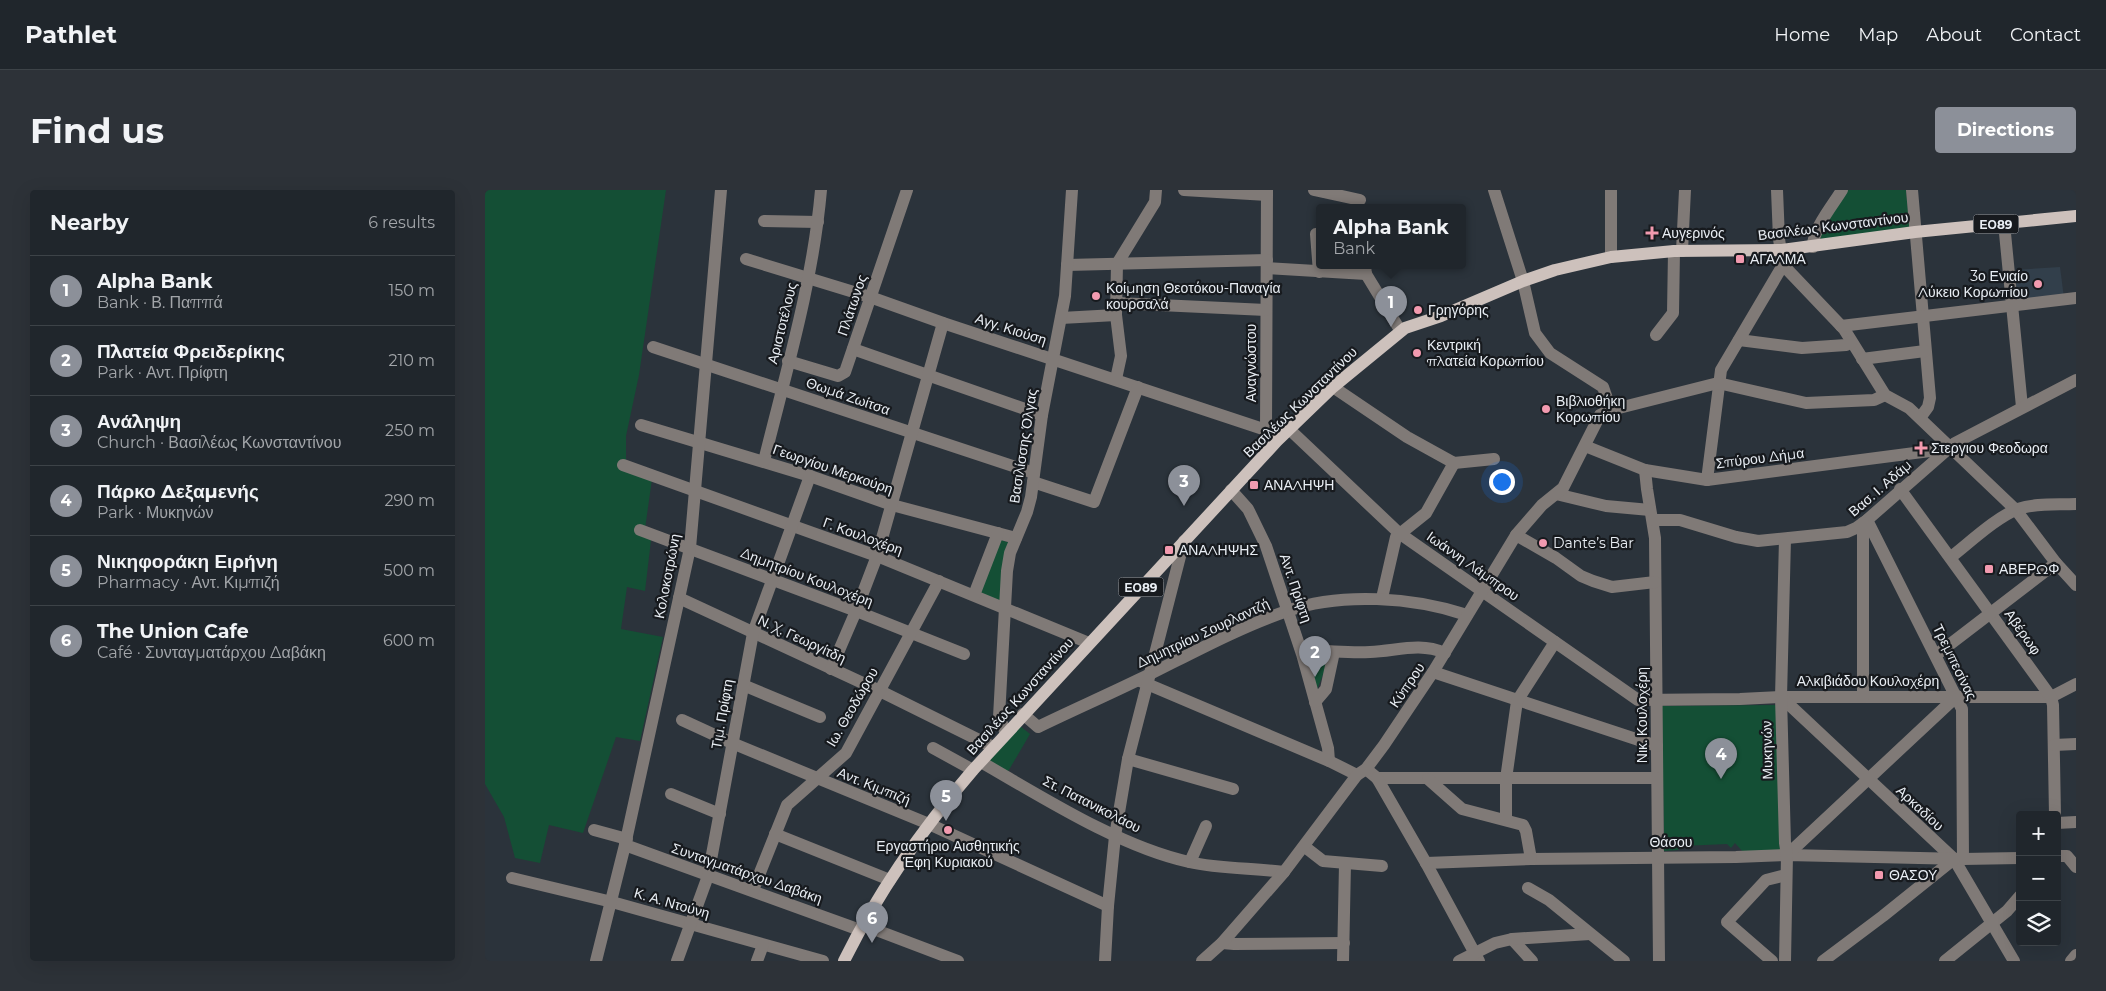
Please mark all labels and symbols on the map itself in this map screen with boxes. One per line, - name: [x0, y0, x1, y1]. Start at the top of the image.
- street label: Βασιλέως Κωνσταντίνου: [1757, 208, 1909, 244]
- road number: ΕΟ89: [1973, 214, 2019, 234]
- place label: Αυγερινός: [1662, 224, 1725, 242]
- marker: Αυγερινός: [1646, 227, 1658, 239]
- place label: ΑΓΑΛΜΑ: [1750, 250, 1807, 268]
- marker: ΑΓΑΛΜΑ: [1734, 253, 1746, 265]
- place label: 3ο Ενιαίο Λύκειο Κορωπίου: [1918, 267, 2028, 301]
- street label: Πλάτωνος: [833, 272, 871, 338]
- marker: 3ο Ενιαίο Λύκειο Κορωπίου: [2032, 278, 2044, 290]
- place label: Κοίμηση Θεοτόκου-Παναγία κουρσαλά: [1106, 279, 1281, 313]
- street label: Αριστοτέλους: [763, 280, 801, 366]
- pin: 1: [1375, 286, 1407, 327]
- marker: Κοίμηση Θεοτόκου-Παναγία κουρσαλά: [1090, 290, 1102, 302]
- place label: Γρηγόρης: [1428, 301, 1489, 319]
- marker: Γρηγόρης: [1412, 304, 1424, 316]
- street label: Αγγ. Κιούση: [973, 309, 1049, 349]
- street label: Αναγνώστου: [1242, 324, 1260, 402]
- place label: Κεντρική πλατεία Κορωπίου: [1426, 336, 1544, 370]
- street label: Βασιλέως Κωνσταντίνου: [1239, 343, 1361, 461]
- marker: Κεντρική πλατεία Κορωπίου: [1411, 347, 1423, 359]
- street label: Θωμά Ζωίτσα: [804, 373, 892, 419]
- street label: Βασιλίσσης Όλγας: [1005, 387, 1041, 505]
- place label: Βιβλιοθήκη Κορωπίου: [1556, 392, 1625, 426]
- marker: Βιβλιοθήκη Κορωπίου: [1540, 403, 1552, 415]
- place label: Στεργιου Φεοδωρα: [1931, 439, 2048, 457]
- street label: Γεωργίου Μερκούρη: [771, 440, 895, 498]
- marker: Στεργιου Φεοδωρα: [1915, 442, 1927, 454]
- street label: Σπύρου Δήμα: [1715, 444, 1805, 472]
- street label: Βασ. Ι. Αδάμ: [1845, 456, 1915, 520]
- pin: 3: [1168, 465, 1200, 506]
- your location: [1489, 469, 1515, 495]
- place label: ΑΝΑΛΗΨΗ: [1264, 476, 1334, 494]
- marker: ΑΝΑΛΗΨΗ: [1248, 479, 1260, 491]
- street label: Γ. Κουλοχέρη: [821, 513, 905, 559]
- street label: Ιωάννη Λάμπρου: [1423, 527, 1523, 605]
- street label: Κολοκοτρώνη: [650, 532, 684, 620]
- place label: Dante’s Bar: [1553, 534, 1634, 552]
- marker: Dante’s Bar: [1537, 537, 1549, 549]
- place label: ΑΝΑΛΗΨΗΣ: [1179, 541, 1258, 559]
- street label: Δημητρίου Κουλοχέρη: [738, 543, 876, 611]
- marker: ΑΝΑΛΗΨΗΣ: [1163, 544, 1175, 556]
- street label: Αντ. Πρίφτη: [1276, 551, 1316, 625]
- place label: ΑΒΕΡΩΦ: [1999, 560, 2059, 578]
- marker: ΑΒΕΡΩΦ: [1983, 563, 1995, 575]
- road number: ΕΟ89: [1119, 578, 1163, 597]
- street label: Δημητρίου Σουρλαντζή: [1134, 594, 1272, 672]
- street label: Αβέρωφ: [2001, 606, 2045, 658]
- street label: Ν. Χ. Γεωργίτδη: [755, 611, 849, 667]
- street label: Τρεμπεσίνας: [1929, 621, 1981, 703]
- street label: Βασιλέως Κωνσταντίνου: [963, 634, 1077, 758]
- pin: 2: [1299, 636, 1331, 677]
- street label: Κύπρου: [1385, 659, 1429, 711]
- street label: Ιω. Θεοδώρου: [822, 664, 882, 750]
- street label: Νικ. Κουλοχέρη: [1633, 667, 1651, 763]
- street label: Αλκιβιάδου Κουλοχέρη: [1797, 672, 1939, 690]
- street label: Τιμ. Πρίφτη: [707, 678, 737, 750]
- street label: Μυκηνών: [1757, 720, 1777, 780]
- pin: 4: [1705, 738, 1737, 779]
- street label: Αντ. Κιμπιζή: [835, 763, 913, 809]
- street label: Στ. Πατανικολάου: [1040, 772, 1144, 836]
- pin: 5: [930, 780, 962, 821]
- street label: Αρκαδίου: [1892, 781, 1948, 835]
- marker: Εργαστήριο Αισθητικής Έφη Κυριακού: [942, 824, 954, 836]
- street label: Θάσου: [1649, 833, 1693, 851]
- place label: Εργαστήριο Αισθητικής Έφη Κυριακού: [876, 837, 1020, 871]
- street label: Συνταγματάρχου Δαβάκη: [669, 839, 825, 907]
- place label: ΘΑΣΟΥ: [1889, 866, 1938, 884]
- marker: ΘΑΣΟΥ: [1873, 869, 1885, 881]
- street label: Κ. Α. Ντούνη: [632, 884, 712, 922]
- pin: 6: [856, 902, 888, 943]

